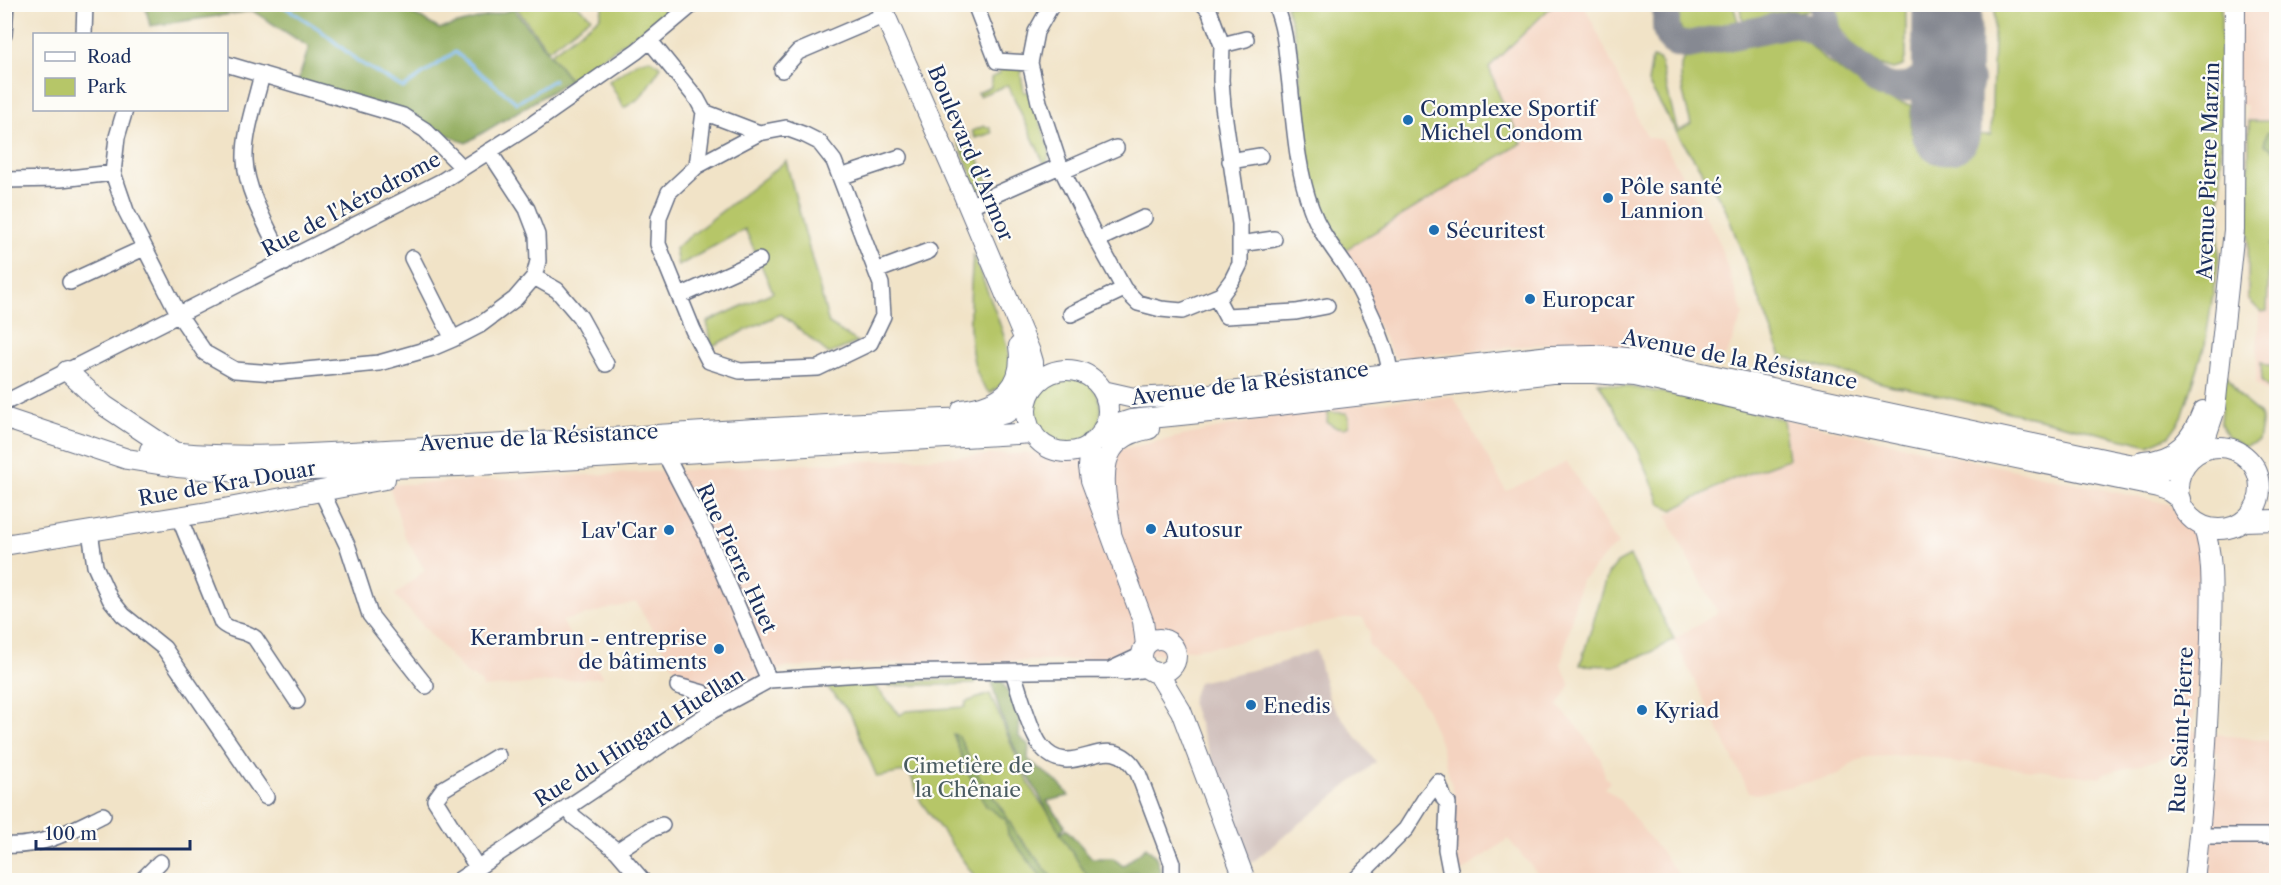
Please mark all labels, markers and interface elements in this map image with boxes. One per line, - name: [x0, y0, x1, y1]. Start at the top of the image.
- legend: [33, 33, 228, 111]
- text: Road: [87, 46, 132, 68]
- street label: Boulevard d'Armor: [923, 61, 1019, 245]
- street label: Avenue Pierre Marzin: [2192, 61, 2224, 282]
- text: Park: [87, 76, 128, 98]
- place label: Complexe Sportif Michel Condom: [1420, 96, 1599, 145]
- marker: Complexe Sportif Michel Condom: [1401, 113, 1415, 127]
- street label: Rue de l'Aérodrome: [257, 146, 445, 262]
- place label: Pôle santé Lannion: [1620, 174, 1722, 223]
- marker: Pôle santé Lannion: [1601, 191, 1615, 205]
- place label: Sécuritest: [1446, 218, 1546, 243]
- marker: Sécuritest: [1427, 223, 1441, 237]
- place label: Europcar: [1542, 287, 1635, 312]
- marker: Europcar: [1523, 292, 1537, 306]
- street label: Avenue de la Résistance: [1619, 324, 1860, 394]
- street label: Avenue de la Résistance: [1129, 356, 1370, 410]
- street label: Avenue de la Résistance: [418, 418, 659, 456]
- street label: Rue de Kra Douar: [136, 455, 318, 511]
- street label: Rue Pierre Huet: [691, 479, 783, 637]
- place label: Autosur: [1162, 517, 1243, 542]
- place label: Lav'Car: [581, 518, 657, 543]
- marker: Autosur: [1144, 522, 1158, 536]
- marker: Lav'Car: [662, 523, 676, 537]
- place label: Kerambrun - entreprise de bâtiments: [470, 625, 707, 674]
- marker: Kerambrun - entreprise de bâtiments: [712, 642, 726, 656]
- street label: Rue Saint-Pierre: [2164, 646, 2198, 814]
- street label: Rue du Hingard Huellan: [530, 662, 748, 812]
- place label: Enedis: [1263, 693, 1331, 718]
- marker: Enedis: [1244, 698, 1258, 712]
- place label: Kyriad: [1654, 698, 1719, 723]
- marker: Kyriad: [1635, 703, 1649, 717]
- park label: Cimetière de la Chênaie: [903, 753, 1033, 802]
- scale bar: [36, 813, 190, 851]
- text: 100 m: [45, 823, 97, 845]

